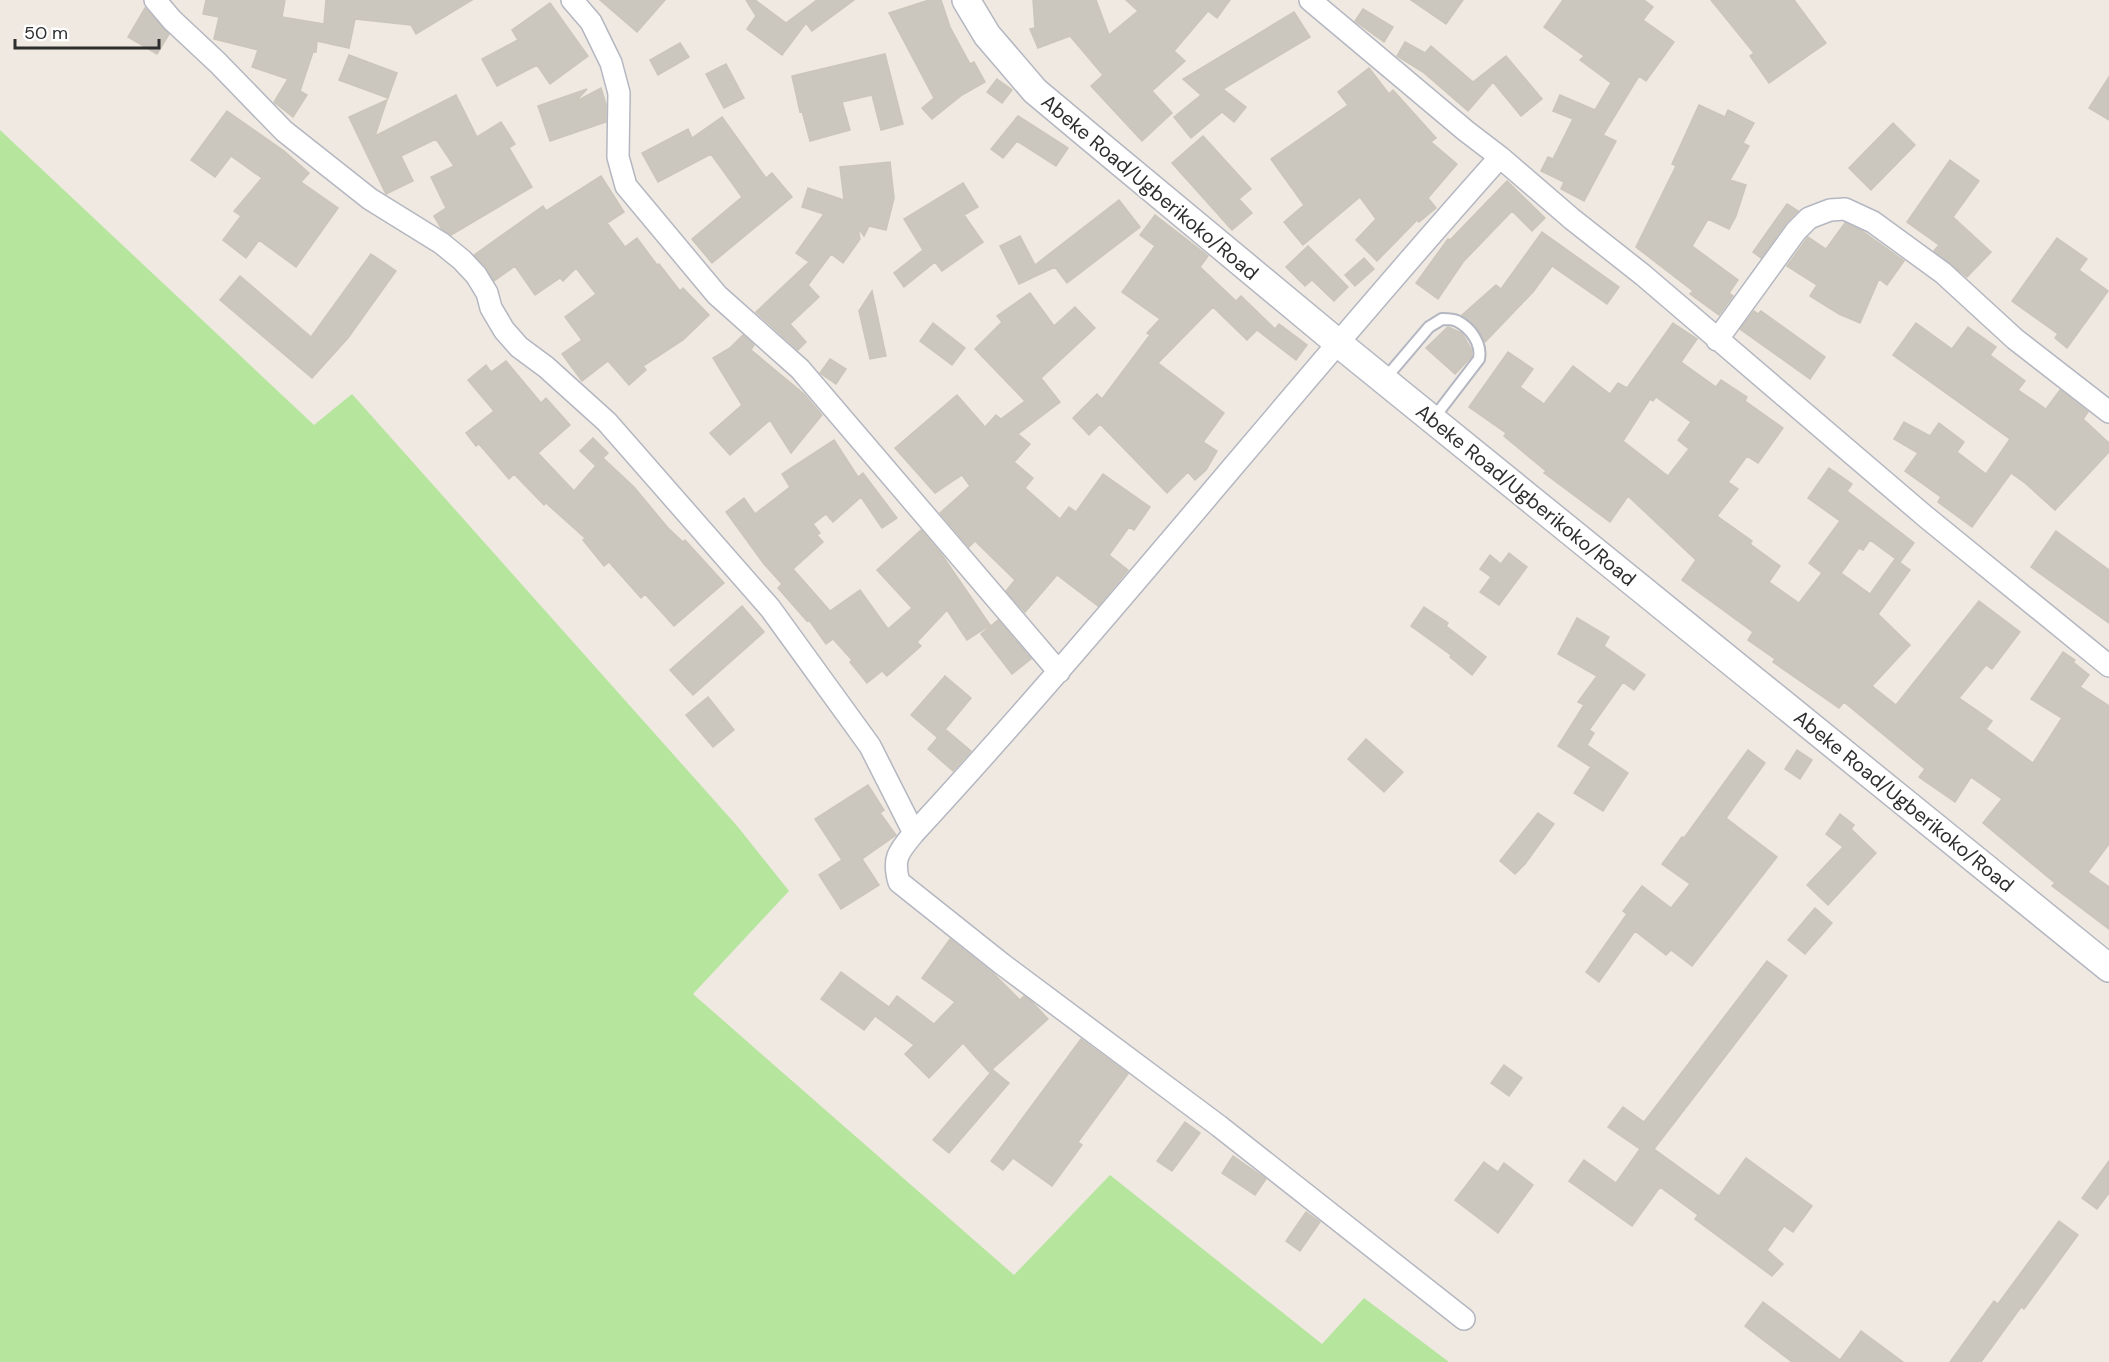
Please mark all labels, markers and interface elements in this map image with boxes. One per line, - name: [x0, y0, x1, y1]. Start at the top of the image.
- scale bar: [15, 12, 159, 50]
- text: 50 m: [24, 21, 68, 45]
- street label: Abeke Road/Ugberikoko/Road: [1036, 88, 1264, 286]
- street label: Abeke Road/Ugberikoko/Road: [1411, 398, 1641, 592]
- street label: Abeke Road/Ugberikoko/Road: [1789, 704, 2019, 898]

